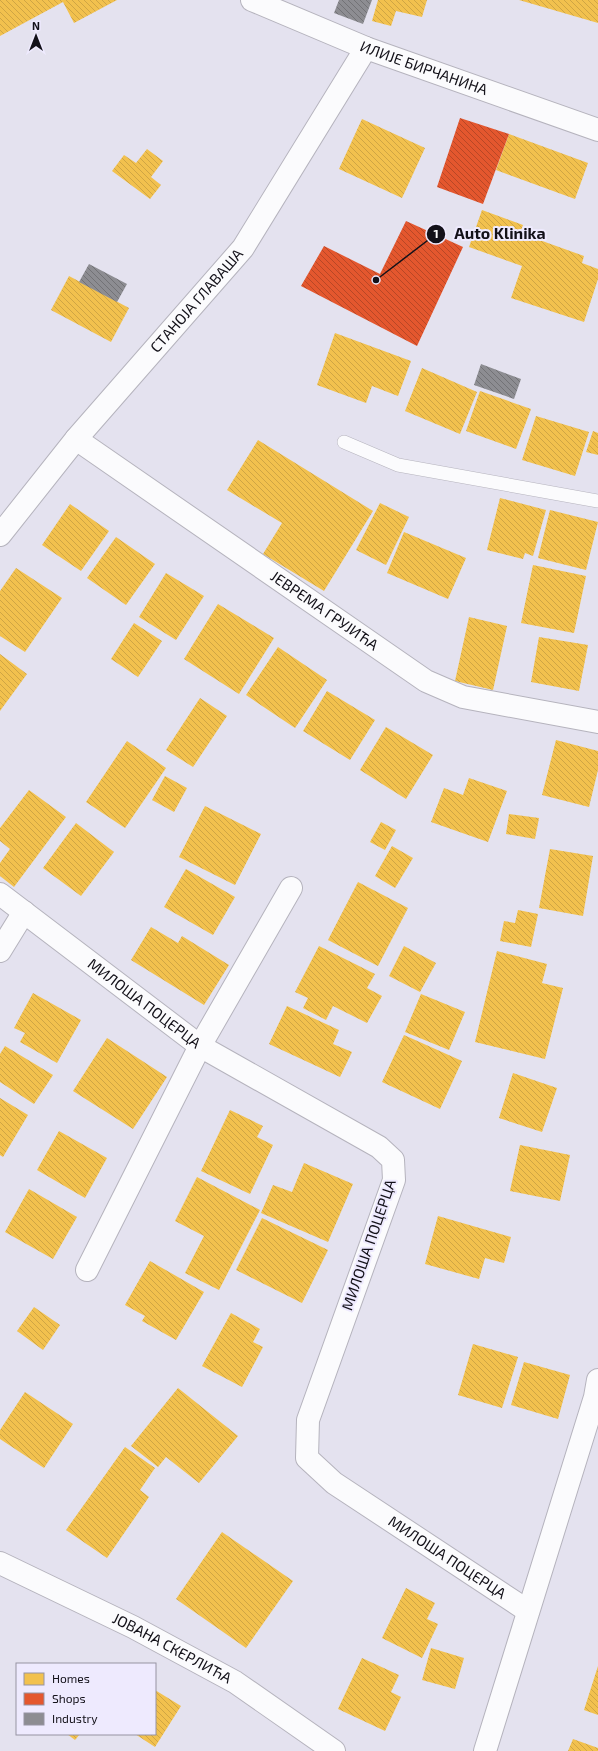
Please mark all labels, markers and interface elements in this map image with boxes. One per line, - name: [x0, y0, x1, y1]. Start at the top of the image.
- north arrow: [16, 16, 56, 56]
- text: N: [32, 19, 40, 32]
- street label: ИЛИЈЕ БИРЧАНИНА: [358, 37, 491, 99]
- callout: Auto Klinika: [426, 220, 553, 248]
- text: Auto Klinika: [454, 223, 546, 242]
- text: 1: [433, 226, 439, 240]
- street label: СТАНОЈА ГЛАВАША: [146, 244, 247, 356]
- street label: ЈЕВРЕМА ГРУЈИЋА: [268, 566, 383, 654]
- street label: МИЛОША ПОЦЕРЦА: [85, 954, 205, 1052]
- street label: МИЛОША ПОЦЕРЦА: [337, 1176, 399, 1313]
- street label: МИЛОША ПОЦЕРЦА: [385, 1511, 510, 1602]
- street label: ЈОВАНА СКЕРЛИЋА: [110, 1609, 236, 1687]
- legend: [16, 1663, 156, 1735]
- text: Homes: [52, 1671, 90, 1685]
- text: Shops: [52, 1691, 86, 1705]
- text: Industry: [52, 1711, 98, 1725]

